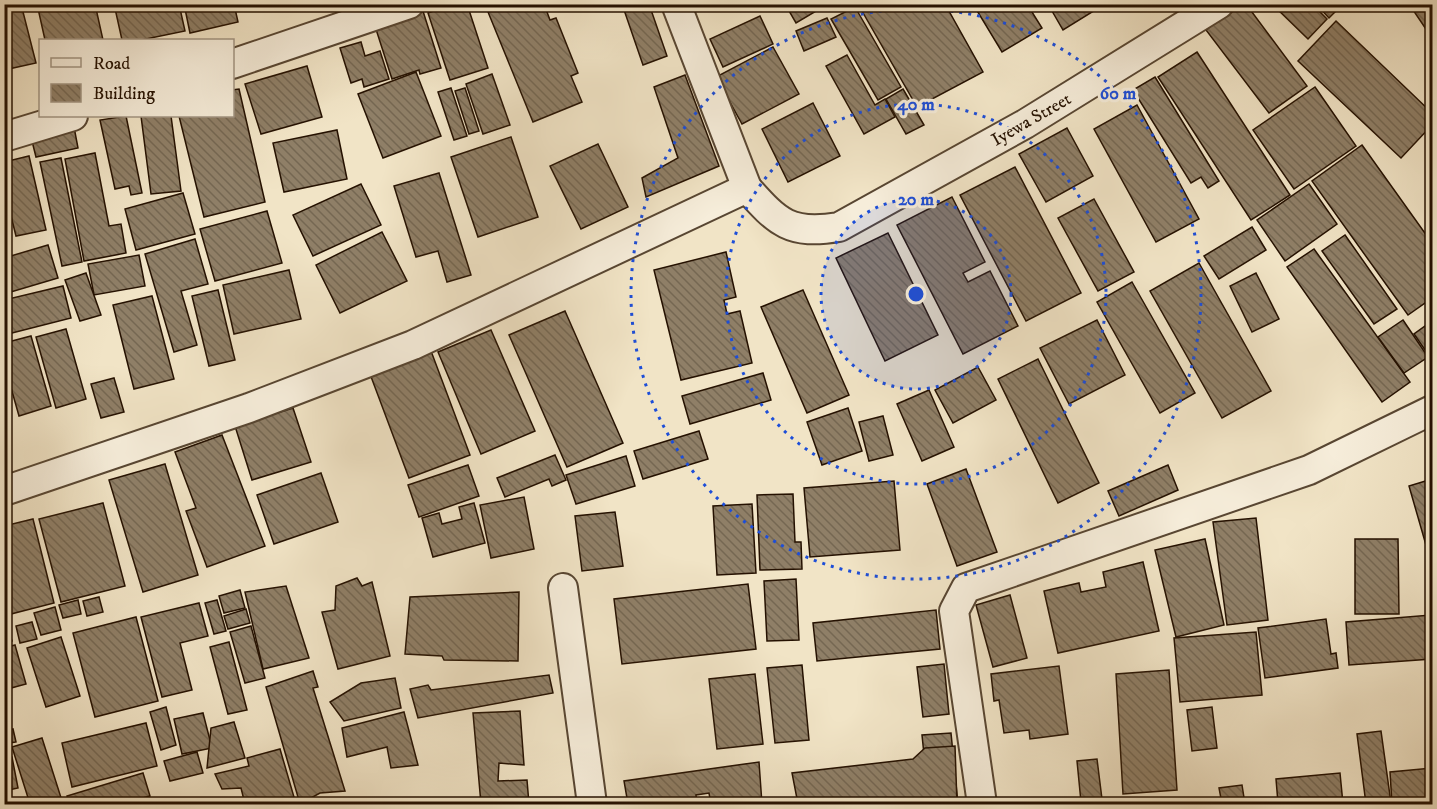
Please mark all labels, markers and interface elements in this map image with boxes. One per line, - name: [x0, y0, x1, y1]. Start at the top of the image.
- legend: [39, 39, 234, 117]
- text: Road: [93, 53, 130, 75]
- text: Building: [93, 83, 155, 105]
- text: 60 m: [1100, 83, 1137, 105]
- street label: Iyewa Street: [988, 88, 1076, 152]
- text: 40 m: [896, 94, 935, 116]
- text: 20 m: [898, 189, 934, 211]
- centre of rings: [906, 284, 926, 304]

